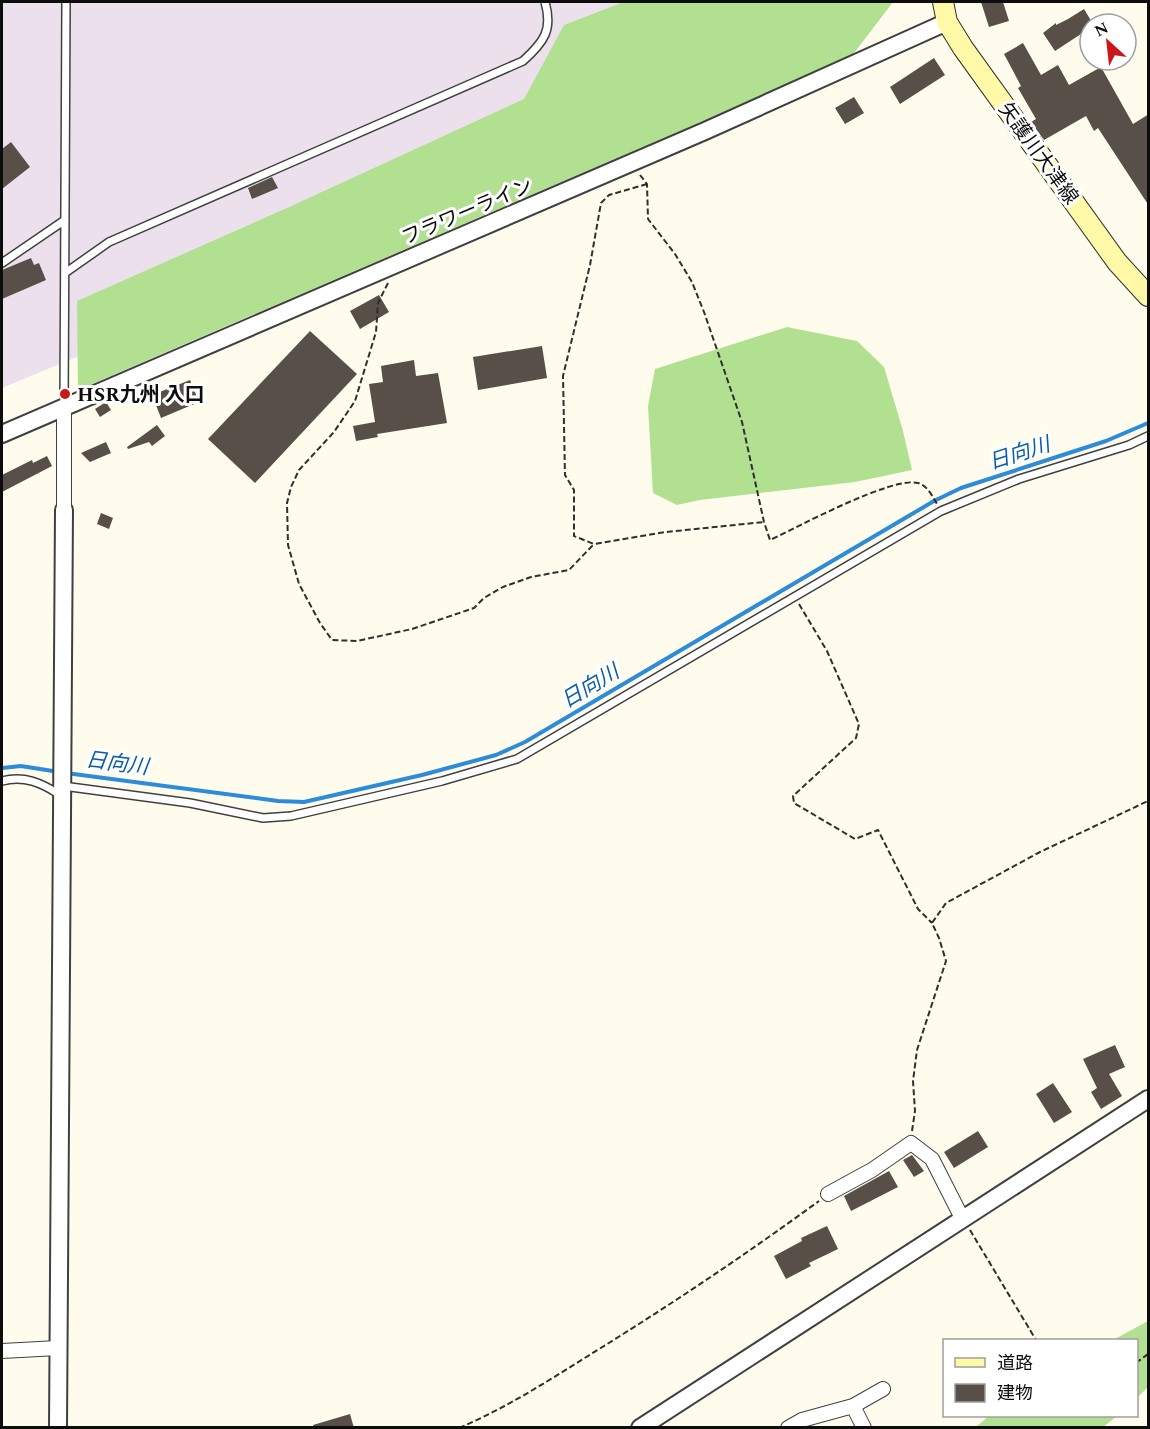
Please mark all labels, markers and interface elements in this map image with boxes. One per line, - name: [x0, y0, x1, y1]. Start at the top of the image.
- north arrow: [1078, 12, 1138, 72]
- text: N: [1090, 16, 1113, 43]
- street label: 矢護川大津線: [991, 96, 1086, 211]
- street label: フラワーライン: [397, 171, 538, 253]
- place label: HSR九州 入口: [77, 380, 205, 410]
- marker: HSR九州 入口: [58, 387, 72, 401]
- water label: 日向川: [984, 428, 1056, 479]
- water label: 日向川: [555, 656, 627, 717]
- water label: 日向川: [84, 744, 152, 784]
- legend: [943, 1339, 1138, 1417]
- text: 道路: [997, 1350, 1033, 1377]
- text: 建物: [997, 1380, 1033, 1407]

